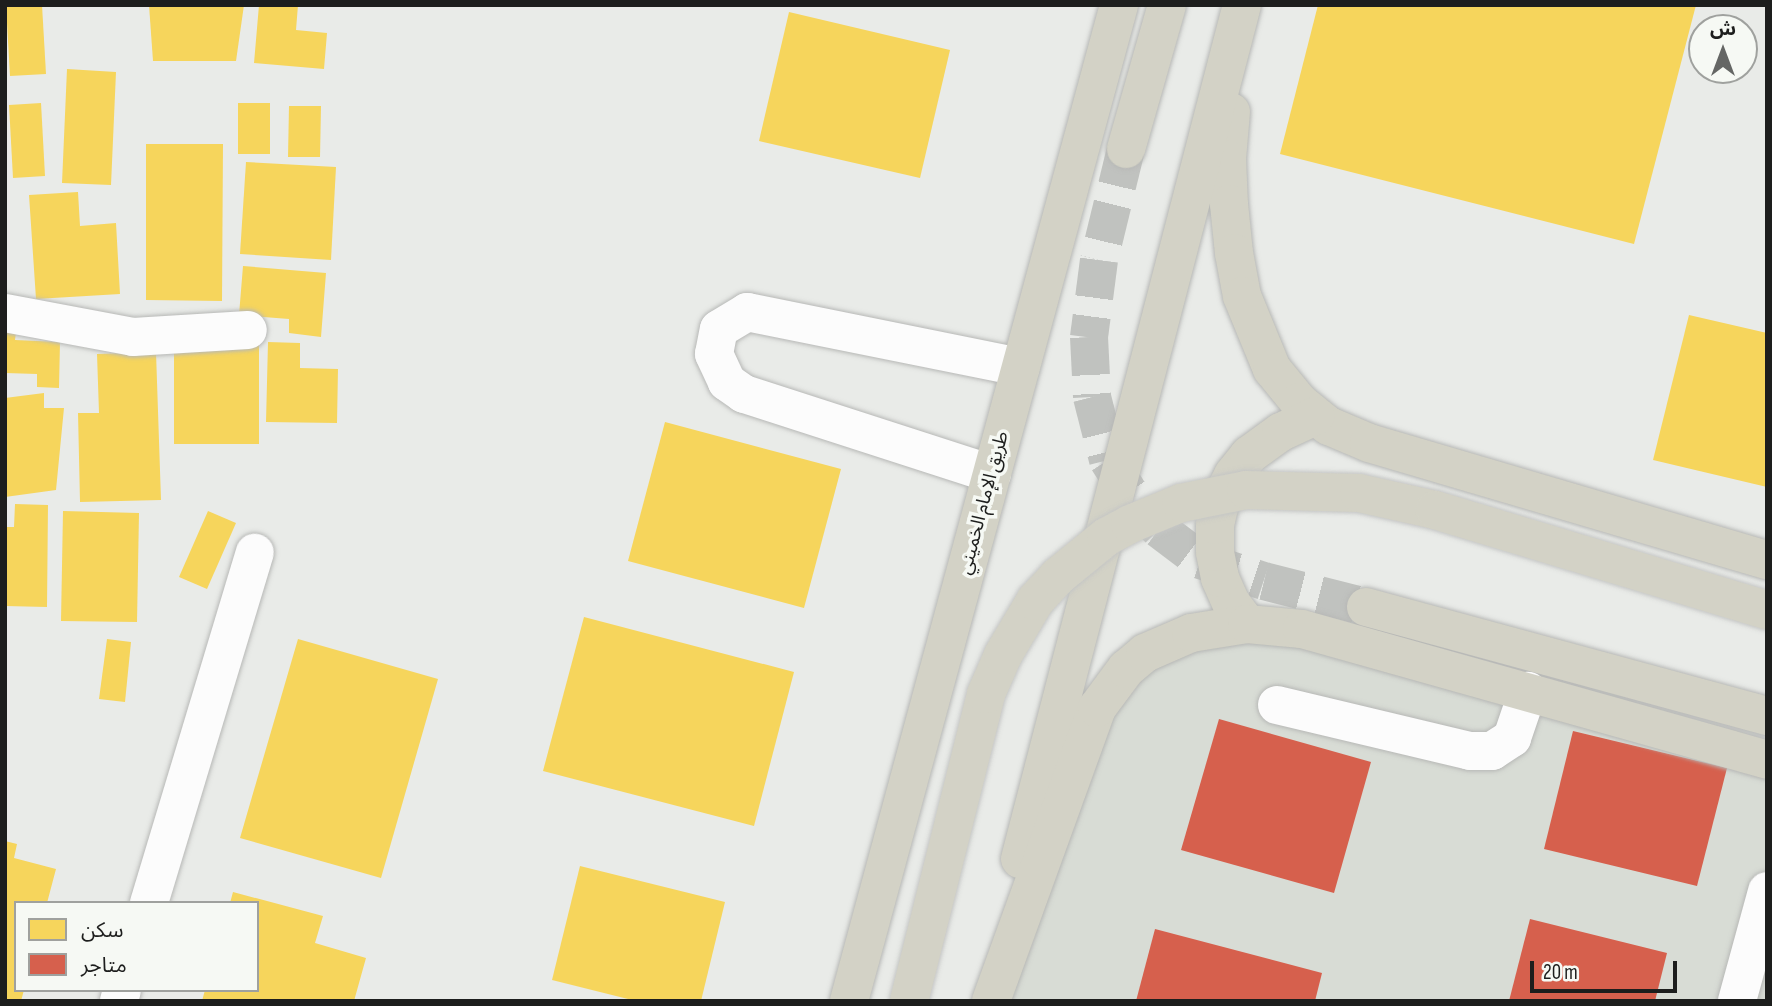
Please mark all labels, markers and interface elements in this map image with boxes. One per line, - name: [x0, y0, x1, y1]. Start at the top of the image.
- north arrow: [1688, 14, 1758, 84]
- text: ش: [1710, 18, 1736, 41]
- street label: طريق الإمام الخميني: [954, 429, 1014, 577]
- legend: [14, 901, 259, 992]
- text: سكن: [81, 918, 123, 943]
- scale bar: [1534, 946, 1681, 990]
- text: متاجر: [81, 953, 127, 978]
- text: 20 m: [1543, 960, 1578, 985]

